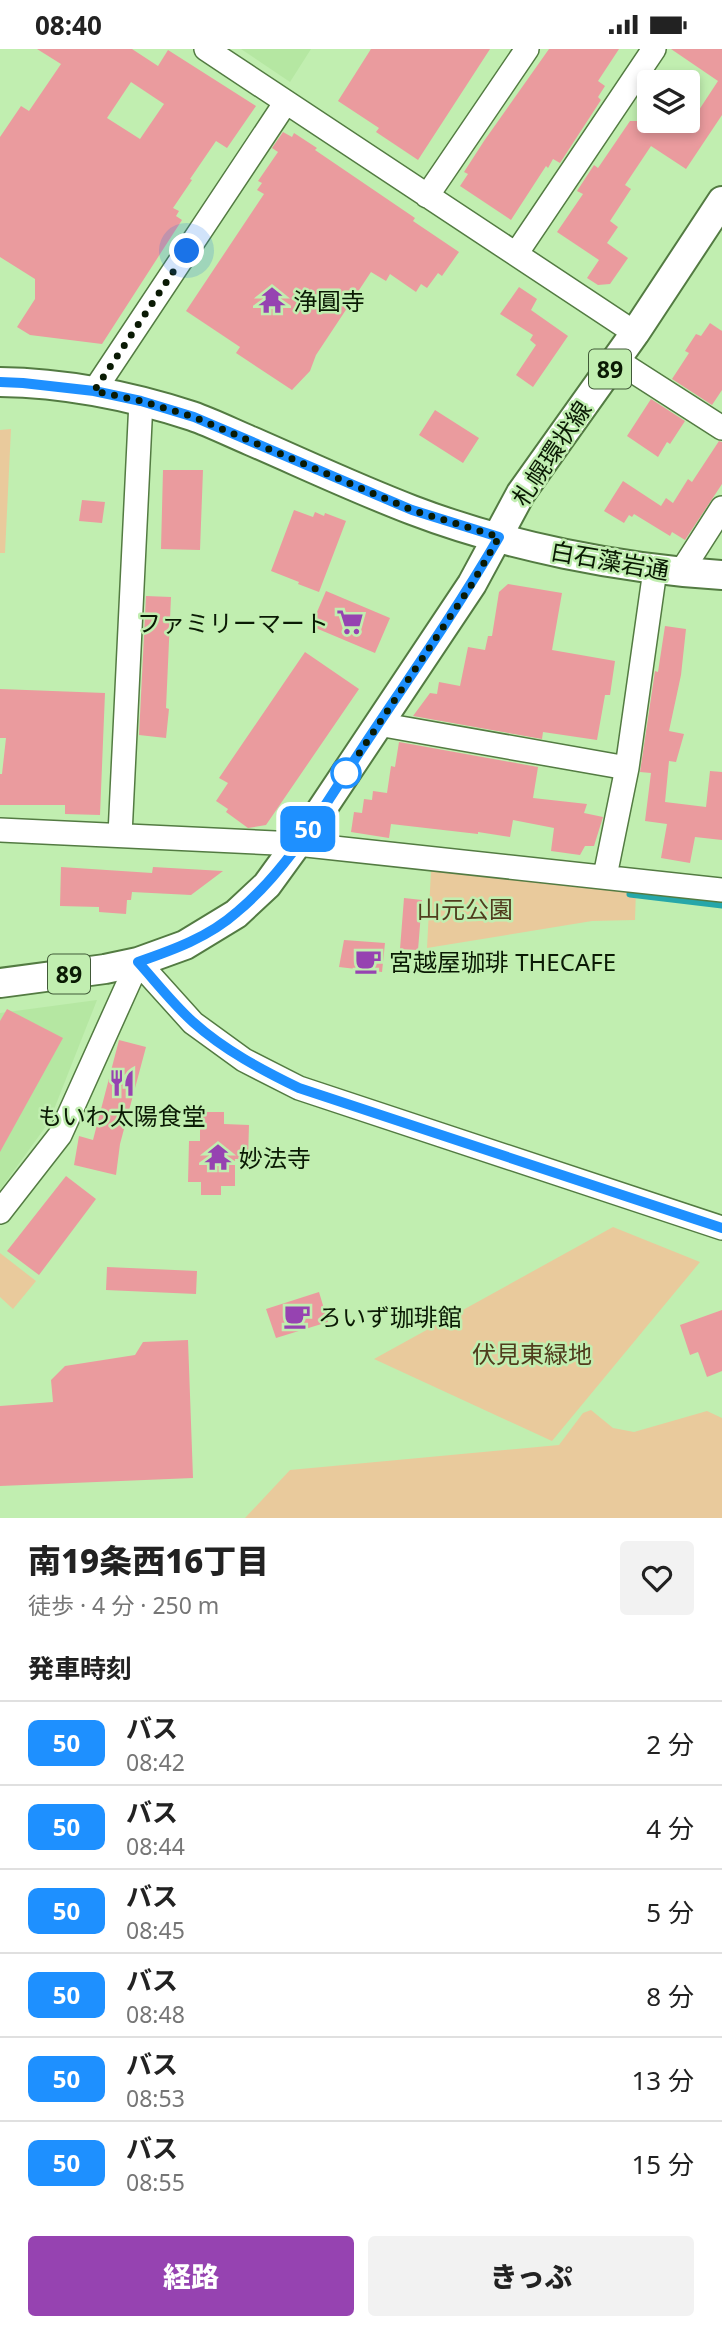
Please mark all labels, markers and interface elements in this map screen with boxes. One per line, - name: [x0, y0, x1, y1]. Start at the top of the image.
- text: 08:40: [35, 7, 102, 43]
- map controls: [637, 70, 700, 133]
- button: layers: [637, 70, 700, 133]
- your location: [169, 233, 204, 268]
- place label: 浄圓寺: [293, 284, 365, 317]
- temple icon: 浄圓寺: [257, 285, 287, 315]
- road number: 89: [589, 349, 631, 389]
- street label: 札幌環状線: [504, 394, 598, 512]
- street label: 白石藻岩通: [548, 533, 672, 587]
- place label: ファミリーマート: [137, 606, 329, 639]
- supermarket icon: ファミリーマート: [335, 607, 365, 637]
- unlabelled marker: [331, 758, 361, 788]
- line badge: 50: [276, 806, 340, 852]
- text: 50: [294, 812, 322, 845]
- park label: 山元公園: [417, 892, 513, 925]
- place label: 宮越屋珈琲 THECAFE: [389, 945, 616, 978]
- cafe icon: 宮越屋珈琲 THECAFE: [353, 946, 383, 976]
- road number: 89: [48, 955, 90, 993]
- restaurant icon: もいわ太陽食堂: [107, 1068, 137, 1098]
- place label: もいわ太陽食堂: [38, 1099, 206, 1132]
- place label: 妙法寺: [239, 1141, 311, 1174]
- temple icon: 妙法寺: [203, 1142, 233, 1172]
- place label: ろいず珈琲館: [318, 1300, 462, 1333]
- cafe icon: ろいず珈琲館: [282, 1301, 312, 1331]
- park label: 伏見東緑地: [472, 1337, 592, 1370]
- text: 南19条西16丁目: [28, 1538, 269, 1583]
- button: heart: [620, 1541, 694, 1615]
- text: 徒歩 · 4 分 · 250 m: [28, 1589, 219, 1621]
- text: 発車時刻: [28, 1650, 132, 1686]
- text: バス: [126, 1710, 178, 1746]
- text: 50: [53, 1726, 80, 1759]
- text: 2 分: [646, 1726, 694, 1762]
- text: 08:42: [126, 1746, 185, 1778]
- text: バス: [126, 1794, 178, 1830]
- text: 50: [53, 1810, 80, 1843]
- text: 4 分: [646, 1810, 694, 1846]
- text: 08:44: [126, 1830, 185, 1862]
- text: バス: [126, 1878, 178, 1914]
- text: 50: [53, 1894, 80, 1927]
- text: 5 分: [646, 1894, 694, 1930]
- text: 08:45: [126, 1914, 185, 1946]
- text: バス: [126, 1962, 178, 1998]
- text: 50: [53, 1978, 80, 2011]
- text: 8 分: [646, 1978, 694, 2014]
- text: 08:48: [126, 1998, 185, 2030]
- text: バス: [126, 2046, 178, 2082]
- text: 50: [53, 2062, 80, 2095]
- text: 13 分: [631, 2062, 694, 2098]
- text: 08:53: [126, 2082, 185, 2114]
- text: バス: [126, 2130, 178, 2166]
- text: 50: [53, 2146, 80, 2179]
- text: 15 分: [631, 2146, 694, 2182]
- text: 08:55: [126, 2166, 185, 2198]
- button: 経路: [28, 2236, 354, 2316]
- button: きっぷ: [368, 2236, 694, 2316]

